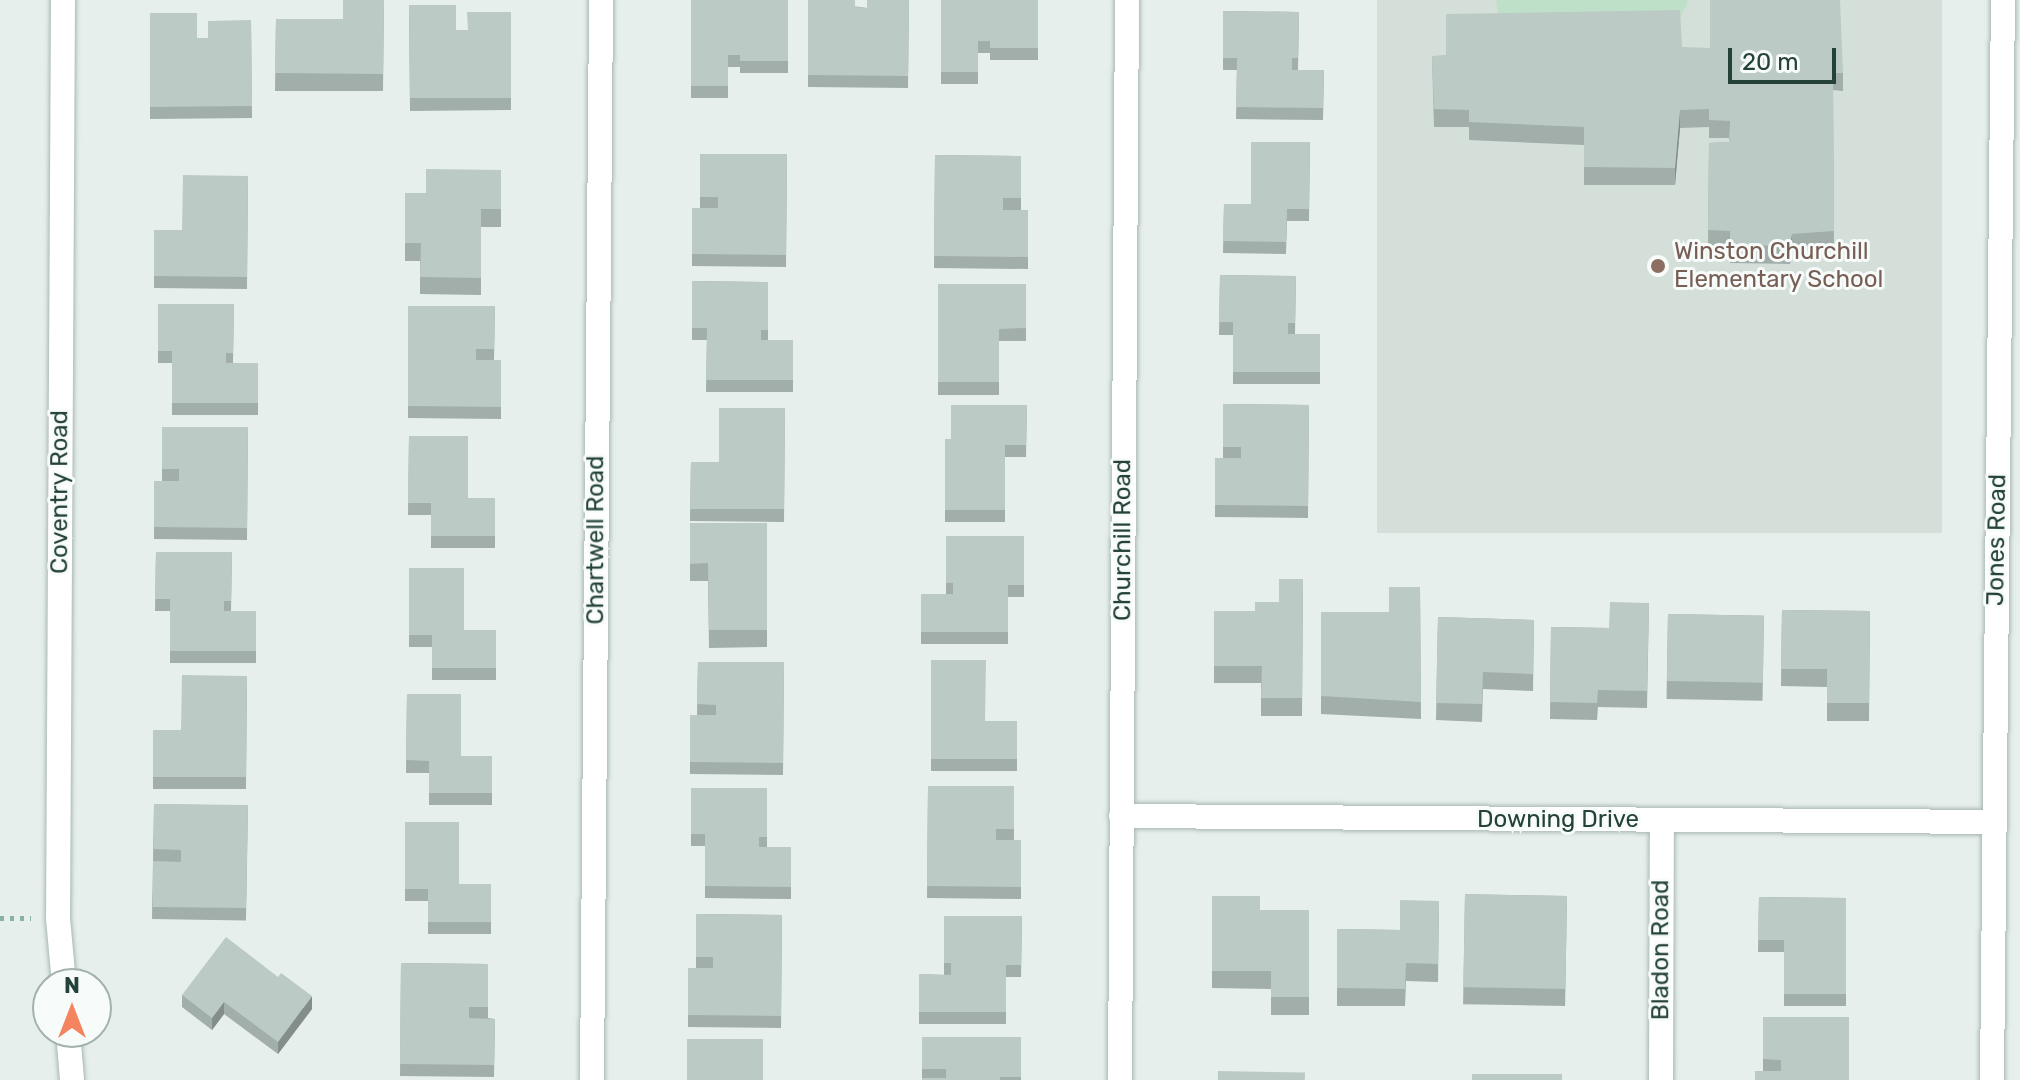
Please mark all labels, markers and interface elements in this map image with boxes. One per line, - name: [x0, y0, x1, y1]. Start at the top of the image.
- scale bar: [1732, 32, 1840, 82]
- text: 20 m: [1742, 48, 1799, 76]
- place label: Winston Churchill Elementary School: [1674, 238, 1884, 294]
- marker: Winston Churchill Elementary School: [1649, 257, 1667, 275]
- street label: Coventry Road: [46, 410, 74, 574]
- street label: Chartwell Road: [582, 455, 610, 625]
- street label: Churchill Road: [1109, 459, 1137, 621]
- street label: Jones Road: [1981, 474, 2013, 606]
- street label: Downing Drive: [1477, 806, 1639, 834]
- street label: Bladon Road: [1647, 880, 1675, 1020]
- north arrow: [32, 968, 112, 1048]
- text: N: [64, 972, 80, 999]

